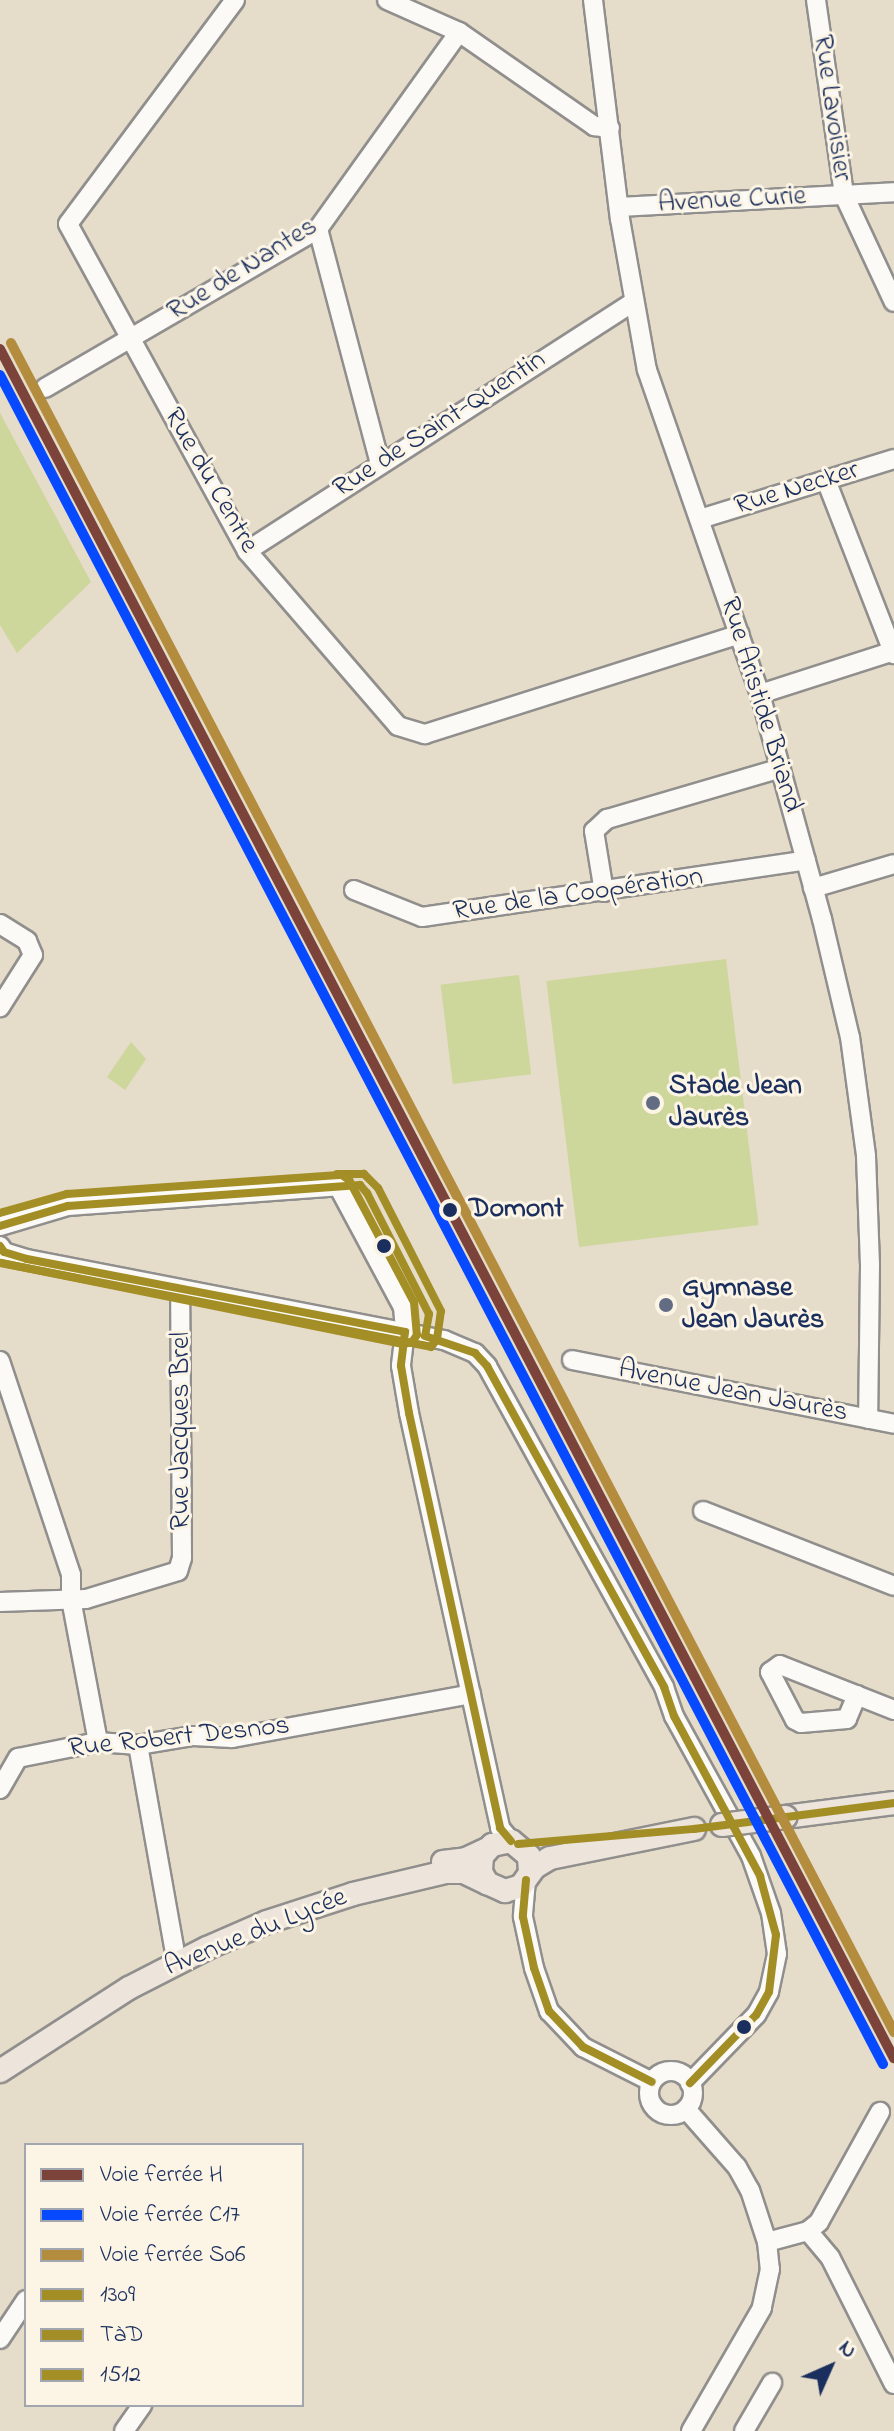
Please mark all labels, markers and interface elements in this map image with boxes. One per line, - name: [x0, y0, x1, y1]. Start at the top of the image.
- street label: Rue Lavoisier: [804, 33, 858, 183]
- street label: Avenue Curie: [657, 180, 807, 222]
- street label: Rue de Nantes: [162, 211, 324, 329]
- street label: Rue de Saint-Quentin: [327, 344, 553, 506]
- street label: Rue du Centre: [155, 402, 265, 560]
- street label: Rue Necker: [731, 454, 863, 524]
- street label: Rue Aristide Briand: [711, 593, 809, 817]
- street label: Rue de la Coopération: [451, 861, 705, 929]
- place label: Stade Jean Jaurès: [669, 1070, 802, 1136]
- marker: Stade Jean Jaurès: [644, 1094, 662, 1112]
- place label: Domont: [469, 1193, 564, 1227]
- marker: Domont: [438, 1198, 462, 1222]
- unlabelled marker: [376, 1238, 392, 1254]
- place label: Gymnase Jean Jaurès: [682, 1272, 824, 1338]
- marker: Gymnase Jean Jaurès: [657, 1296, 675, 1314]
- street label: Rue Jacques Brel: [165, 1332, 199, 1530]
- street label: Avenue Jean Jaurès: [615, 1353, 851, 1431]
- street label: Rue Robert Desnos: [67, 1710, 291, 1766]
- street label: Avenue du Lycée: [160, 1881, 352, 1985]
- unlabelled marker: [736, 2019, 752, 2035]
- legend: [24, 2143, 304, 2407]
- text: Voie ferrée H: [100, 2158, 223, 2193]
- text: Voie ferrée C17: [100, 2198, 240, 2233]
- text: Voie ferrée S06: [100, 2238, 245, 2273]
- text: 1309: [100, 2278, 135, 2313]
- text: TàD: [100, 2318, 144, 2353]
- north arrow: [790, 2327, 870, 2407]
- text: N: [830, 2333, 864, 2367]
- text: 1512: [100, 2358, 141, 2393]

